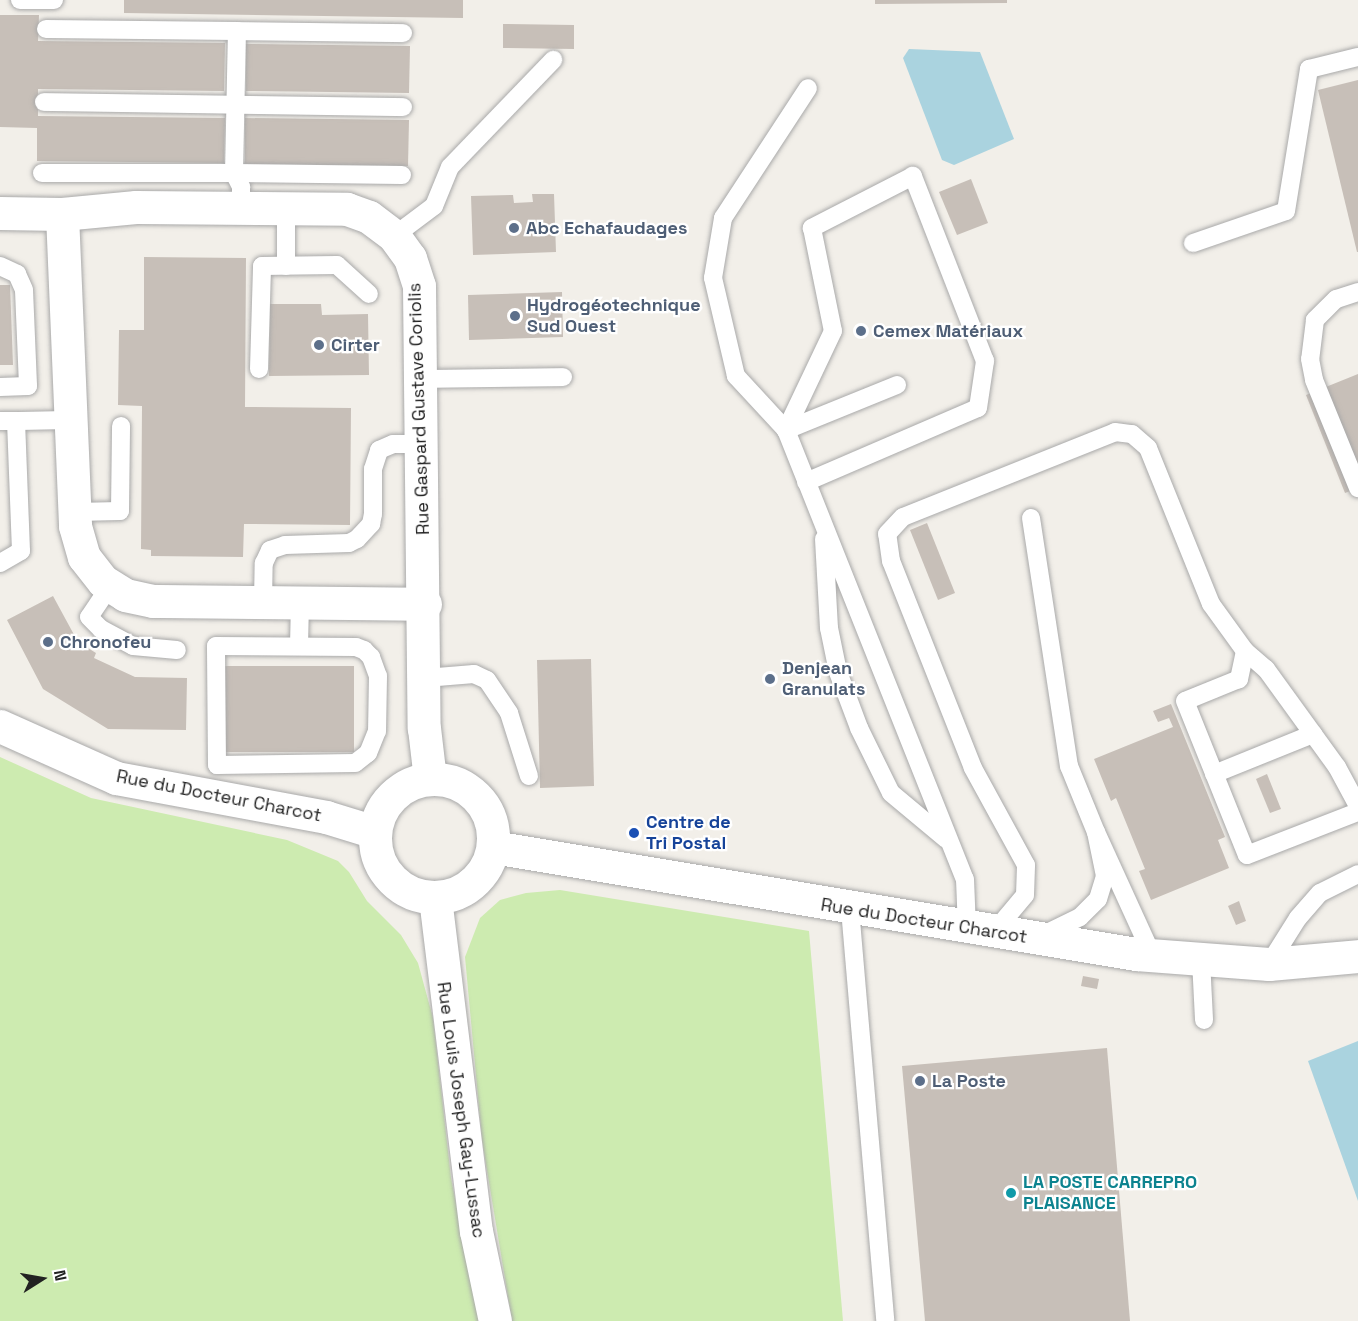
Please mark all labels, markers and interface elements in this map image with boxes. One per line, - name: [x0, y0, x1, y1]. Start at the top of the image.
- place label: Abc Echafaudages: [526, 217, 687, 239]
- marker: Abc Echafaudages: [507, 221, 521, 235]
- street label: Rue Gaspard Gustave Coriolis: [404, 283, 434, 535]
- place label: Hydrogéotechnique Sud Ouest: [527, 295, 701, 338]
- marker: Hydrogéotechnique Sud Ouest: [508, 309, 522, 323]
- place label: Cemex Matériaux: [873, 320, 1023, 342]
- marker: Cemex Matériaux: [854, 324, 868, 338]
- place label: Cirter: [331, 334, 380, 356]
- marker: Cirter: [312, 338, 326, 352]
- place label: Chronofeu: [60, 631, 151, 653]
- marker: Chronofeu: [41, 635, 55, 649]
- place label: Denjean Granulats: [782, 658, 865, 700]
- marker: Denjean Granulats: [763, 672, 777, 686]
- street label: Rue du Docteur Charcot: [115, 765, 323, 827]
- place label: Centre de Tri Postal: [646, 812, 731, 854]
- marker: Centre de Tri Postal: [627, 826, 641, 840]
- street label: Rue du Docteur Charcot: [819, 894, 1029, 948]
- street label: Rue Louis Joseph Gay-Lussac: [432, 980, 490, 1240]
- place label: La Poste: [932, 1070, 1006, 1092]
- marker: La Poste: [913, 1074, 927, 1088]
- place label: LA POSTE CARREPRO PLAISANCE: [1023, 1172, 1197, 1214]
- marker: LA POSTE CARREPRO PLAISANCE: [1004, 1186, 1018, 1200]
- north arrow: [12, 1249, 72, 1309]
- text: N: [49, 1268, 71, 1283]

